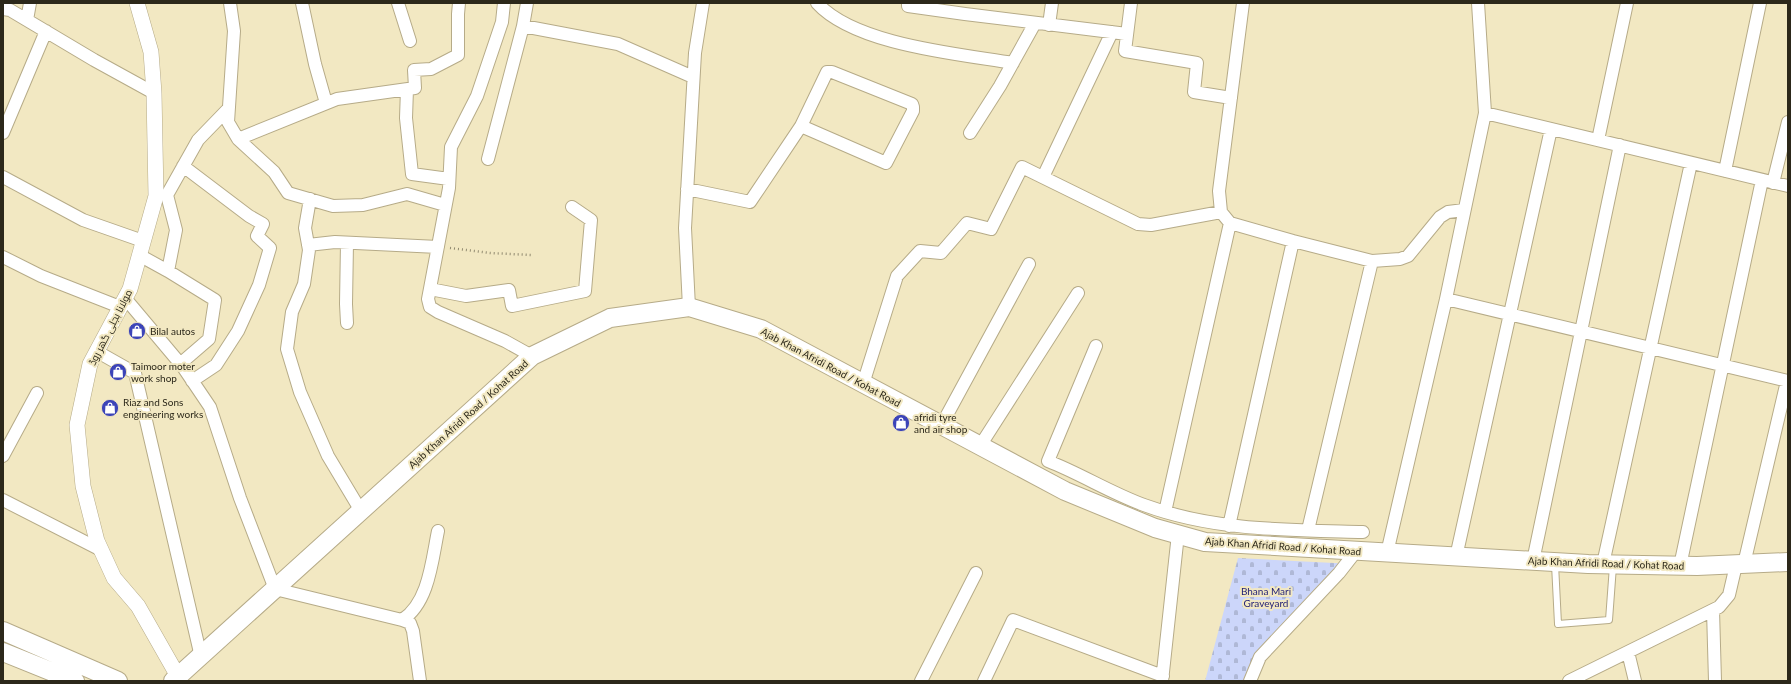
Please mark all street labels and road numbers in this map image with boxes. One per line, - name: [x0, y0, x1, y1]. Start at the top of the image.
- street label: مولانا بجلی گھر روڈ: [86, 287, 135, 367]
- street label: Ajab Khan Afridi Road / Kohat Road: [759, 325, 903, 409]
- street label: Ajab Khan Afridi Road / Kohat Road: [406, 357, 530, 471]
- street label: Ajab Khan Afridi Road / Kohat Road: [1205, 535, 1361, 557]
- street label: Ajab Khan Afridi Road / Kohat Road: [1528, 554, 1684, 572]

